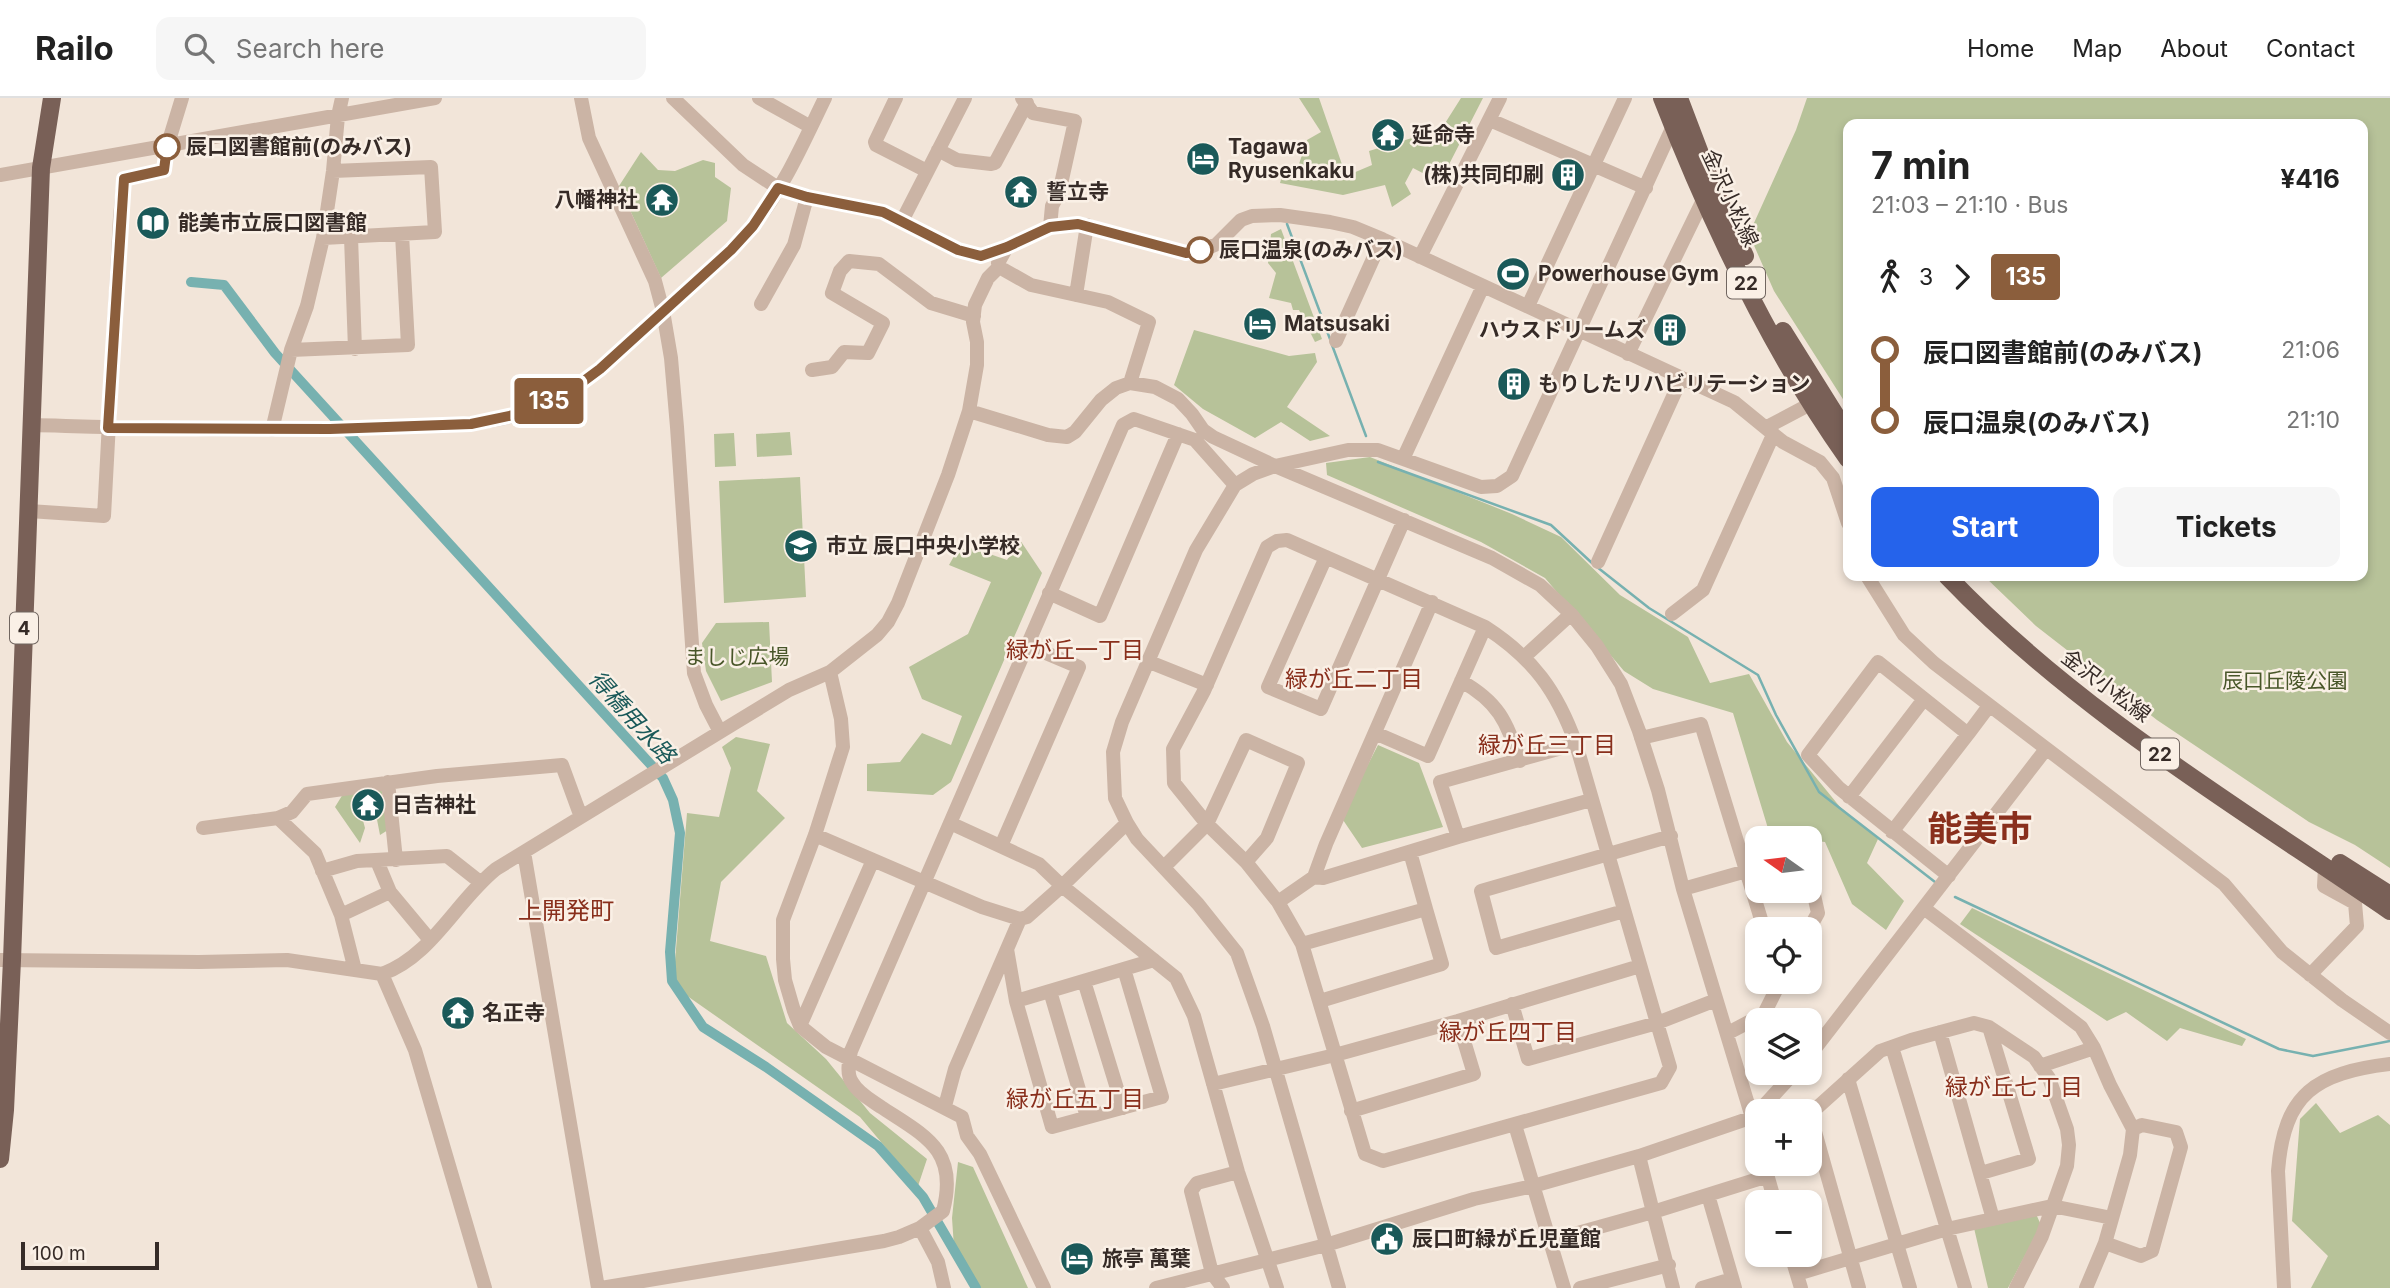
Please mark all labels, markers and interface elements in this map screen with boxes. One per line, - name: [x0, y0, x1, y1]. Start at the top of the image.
- search box: [156, 17, 646, 80]
- text: Railo: [35, 28, 114, 68]
- icon: search: [180, 29, 218, 67]
- text: Search here: [236, 33, 384, 64]
- text: Home: [1967, 34, 2034, 63]
- text: Map: [2072, 34, 2122, 63]
- text: About: [2160, 34, 2228, 63]
- text: Contact: [2266, 34, 2355, 63]
- temple icon: 延命寺: [1369, 116, 1407, 154]
- place label: 延命寺: [1412, 122, 1475, 147]
- marker: 辰口図書館前(のみバス): [154, 134, 180, 160]
- place label: 辰口図書館前(のみバス): [186, 134, 412, 159]
- place label: Tagawa Ryusenkaku: [1228, 134, 1354, 183]
- hotel icon: Tagawa Ryusenkaku: [1184, 140, 1222, 178]
- text: 7 min: [1871, 142, 1971, 188]
- street label: 金沢小松線: [1697, 145, 1764, 251]
- building icon: (株)共同印刷: [1549, 156, 1587, 194]
- place label: (株)共同印刷: [1423, 162, 1544, 187]
- text: ¥416: [2280, 163, 2340, 194]
- temple icon: 誓立寺: [1002, 173, 1040, 211]
- place label: 誓立寺: [1046, 179, 1109, 204]
- temple icon: 八幡神社: [643, 181, 681, 219]
- place label: 八幡神社: [554, 187, 638, 212]
- text: 21:03 – 21:10 · Bus: [1871, 191, 2068, 219]
- library icon: 能美市立辰口図書館: [134, 204, 172, 242]
- place label: 能美市立辰口図書館: [178, 210, 367, 235]
- marker: 辰口温泉(のみバス): [1187, 237, 1213, 263]
- place label: 辰口温泉(のみバス): [1219, 237, 1403, 262]
- sports icon: Powerhouse Gym: [1494, 255, 1532, 293]
- icon: walk: [1871, 258, 1909, 296]
- icon: forward: [1943, 258, 1981, 296]
- place label: Powerhouse Gym: [1538, 261, 1719, 286]
- text: 135: [2005, 262, 2046, 291]
- text: 3: [1919, 263, 1933, 291]
- road number: 22: [1727, 267, 1765, 298]
- hotel icon: Matsusaki: [1241, 305, 1279, 343]
- place label: Matsusaki: [1284, 311, 1390, 336]
- building icon: ハウスドリームズ: [1651, 311, 1689, 349]
- place label: ハウスドリームズ: [1479, 317, 1646, 342]
- text: 21:06: [2281, 336, 2340, 364]
- text: 辰口図書館前(のみバス): [1923, 337, 2203, 368]
- building icon: もりしたリハビリテーション: [1495, 365, 1533, 403]
- place label: もりしたリハビリテーション: [1538, 371, 1811, 396]
- line badge: 135: [509, 378, 589, 424]
- text: 135: [528, 386, 570, 415]
- text: 21:10: [2286, 406, 2340, 434]
- text: 辰口温泉(のみバス): [1923, 407, 2151, 438]
- button: Start: [1871, 487, 2099, 567]
- button: Tickets: [2113, 487, 2340, 567]
- school or university icon: 市立 辰口中央小学校: [782, 527, 820, 565]
- place label: 市立 辰口中央小学校: [826, 533, 1020, 558]
- road number: 4: [10, 612, 38, 643]
- district label: 緑が丘一丁目: [1006, 636, 1144, 664]
- park label: ましじ広場: [685, 644, 790, 669]
- street label: 金沢小松線: [2057, 644, 2156, 727]
- water label: 得橋用水路: [583, 665, 682, 771]
- district label: 緑が丘二丁目: [1285, 665, 1423, 693]
- park label: 辰口丘陵公園: [2222, 668, 2348, 693]
- district label: 緑が丘三丁目: [1478, 731, 1616, 759]
- road number: 22: [2141, 738, 2179, 769]
- temple icon: 日吉神社: [349, 786, 387, 824]
- place label: 日吉神社: [392, 792, 476, 817]
- district label: 能美市: [1927, 807, 2033, 849]
- north arrow: [1745, 826, 1822, 903]
- map controls: [1745, 826, 1822, 1267]
- district label: 上開発町: [518, 896, 614, 925]
- button: locate: [1745, 917, 1822, 994]
- temple icon: 名正寺: [439, 994, 477, 1032]
- place label: 名正寺: [482, 1000, 545, 1025]
- button: layers: [1745, 1008, 1822, 1085]
- district label: 緑が丘四丁目: [1439, 1018, 1577, 1046]
- district label: 緑が丘七丁目: [1945, 1073, 2083, 1101]
- district label: 緑が丘五丁目: [1006, 1085, 1144, 1113]
- button: +: [1745, 1099, 1822, 1176]
- button: −: [1745, 1190, 1822, 1267]
- public building icon: 辰口町緑が丘児童館: [1368, 1220, 1406, 1258]
- place label: 辰口町緑が丘児童館: [1412, 1226, 1601, 1251]
- scale bar: [21, 1239, 159, 1271]
- hotel icon: 旅亭 萬葉: [1058, 1240, 1096, 1278]
- text: 100 m: [32, 1242, 86, 1265]
- place label: 旅亭 萬葉: [1102, 1246, 1191, 1271]

